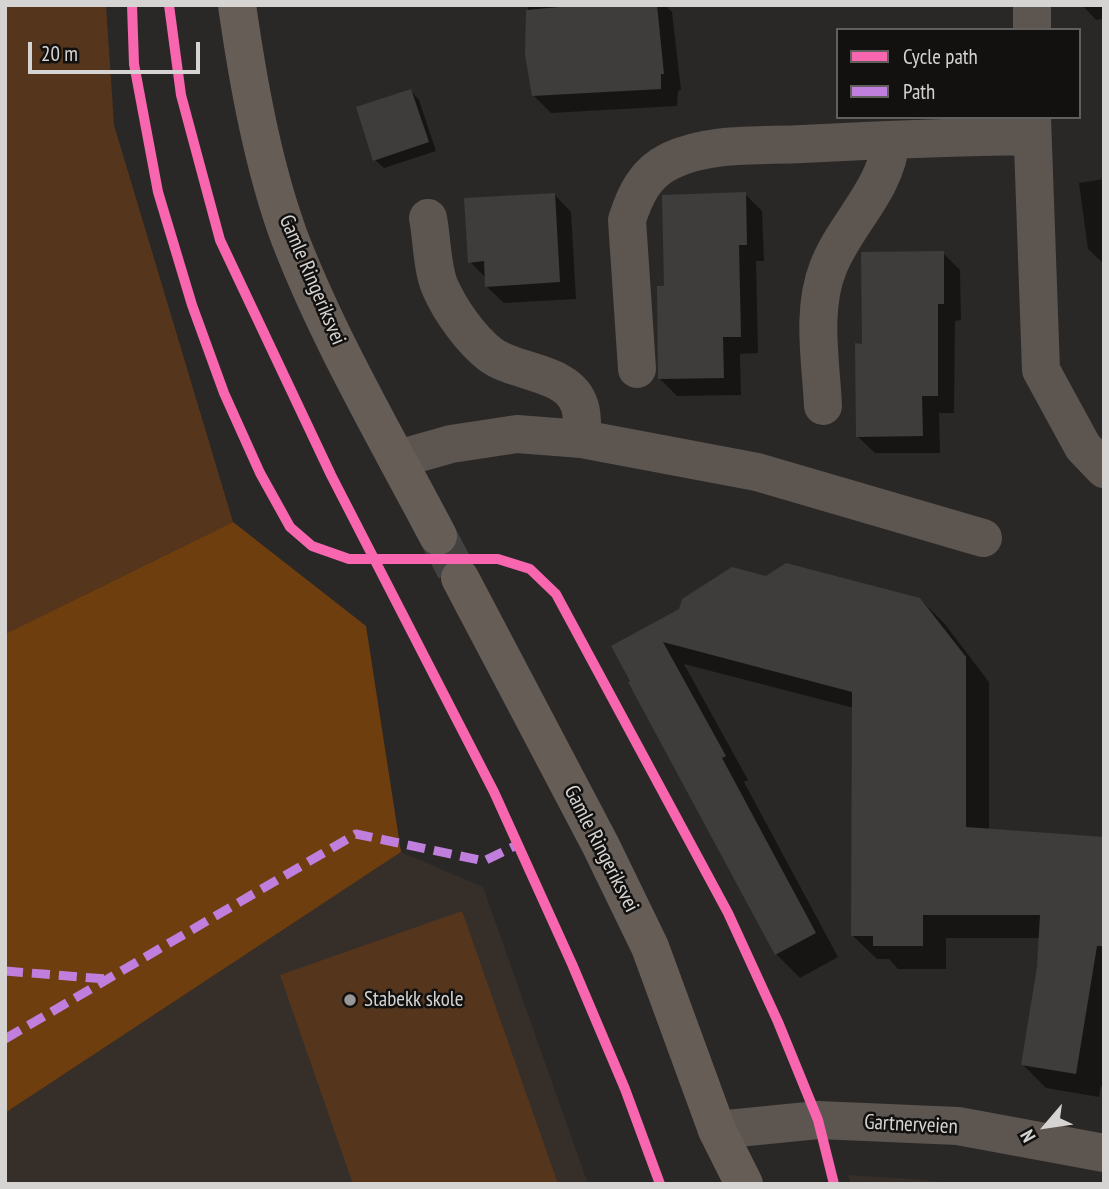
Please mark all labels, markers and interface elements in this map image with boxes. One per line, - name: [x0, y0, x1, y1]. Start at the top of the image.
- scale bar: [32, 28, 203, 72]
- legend: [836, 28, 1081, 119]
- text: 20 m: [41, 40, 78, 67]
- text: Cycle path: [903, 43, 978, 70]
- text: Path: [903, 78, 935, 105]
- street label: Gamle Ringeriksvei: [273, 211, 351, 349]
- street label: Gamle Ringeriksvei: [558, 781, 644, 917]
- place label: Stabekk skole: [364, 987, 463, 1013]
- marker: Stabekk skole: [342, 992, 358, 1008]
- north arrow: [1011, 1091, 1081, 1161]
- street label: Gartnerveien: [864, 1110, 958, 1140]
- text: N: [1015, 1126, 1041, 1146]

